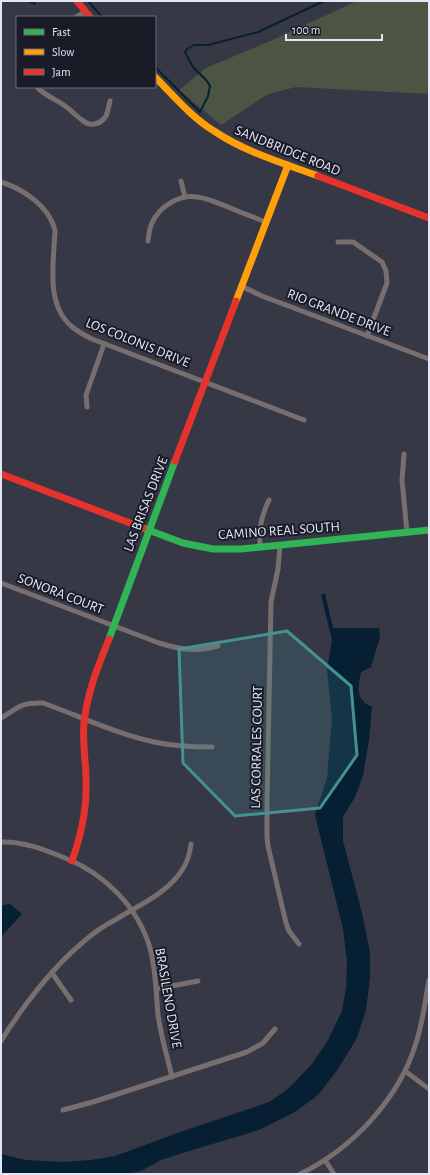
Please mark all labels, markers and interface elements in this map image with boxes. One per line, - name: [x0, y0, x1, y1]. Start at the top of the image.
- legend: [16, 16, 156, 88]
- scale bar: [286, 16, 382, 42]
- text: 100 m: [292, 24, 320, 36]
- text: Fast: [52, 26, 71, 38]
- text: Slow: [52, 46, 74, 58]
- text: Jam: [52, 66, 71, 78]
- street label: SANDBRIDGE ROAD: [233, 123, 342, 178]
- street label: RIO GRANDE DRIVE: [285, 287, 392, 339]
- street label: LOS COLONIS DRIVE: [84, 316, 192, 370]
- street label: LAS BRISAS DRIVE: [121, 455, 171, 554]
- street label: CAMINO REAL SOUTH: [218, 520, 340, 542]
- street label: SONORA COURT: [16, 571, 106, 617]
- street label: LAS CORRALES COURT: [249, 685, 265, 809]
- street label: BRASILENO DRIVE: [152, 947, 184, 1050]

